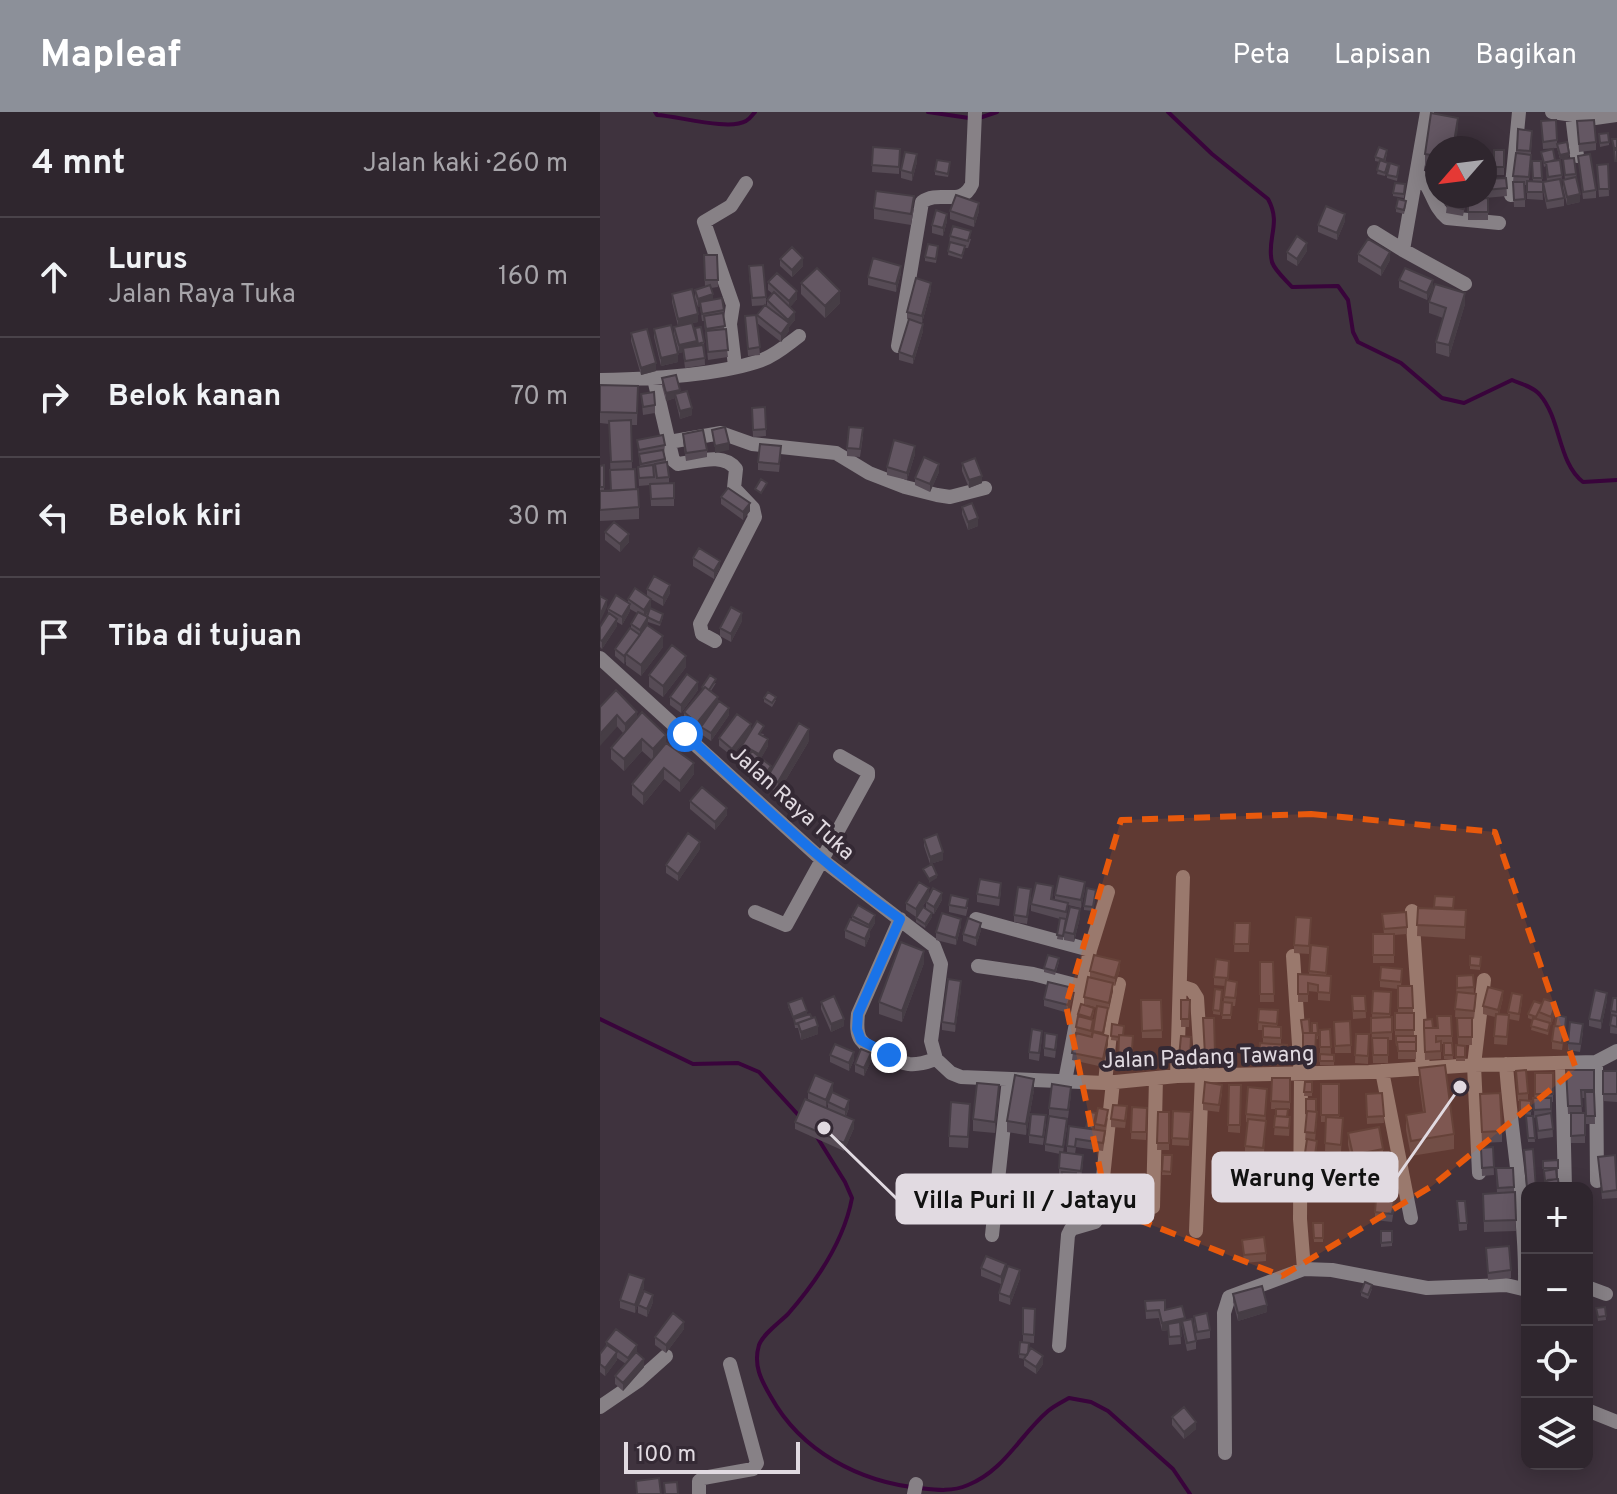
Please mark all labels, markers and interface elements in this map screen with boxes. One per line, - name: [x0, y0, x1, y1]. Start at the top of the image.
- text: Mapleaf: [40, 32, 181, 81]
- text: Peta: [1232, 38, 1290, 74]
- text: Lapisan: [1334, 38, 1431, 74]
- text: Bagikan: [1475, 38, 1577, 74]
- north arrow: [1425, 136, 1497, 208]
- text: 4 mnt: [32, 143, 125, 186]
- text: Jalan kaki · 260 m: [363, 148, 568, 181]
- text: Lurus: [108, 242, 188, 279]
- icon: ahead: [32, 255, 76, 299]
- text: 160 m: [498, 261, 568, 294]
- text: Jalan Raya Tuka: [108, 279, 296, 312]
- icon: right: [32, 375, 76, 419]
- text: Belok kanan: [108, 379, 281, 416]
- text: 70 m: [510, 381, 568, 414]
- icon: left: [32, 495, 76, 539]
- text: Belok kiri: [108, 499, 242, 536]
- text: 30 m: [508, 501, 568, 534]
- icon: arrive: [32, 615, 76, 659]
- text: Tiba di tujuan: [108, 619, 302, 656]
- route start: [667, 716, 703, 752]
- street label: Jalan Raya Tuka: [723, 741, 859, 867]
- route end: [871, 1037, 907, 1073]
- street label: Jalan Padang Tawang: [1101, 1041, 1315, 1076]
- callout: Warung Verte: [1213, 1153, 1397, 1201]
- text: Warung Verte: [1230, 1165, 1380, 1195]
- callout: Villa Puri II / Jatayu: [897, 1175, 1153, 1223]
- map controls: [1521, 1182, 1593, 1470]
- button: +: [1521, 1182, 1593, 1254]
- text: Villa Puri II / Jatayu: [913, 1187, 1137, 1217]
- button: −: [1521, 1254, 1593, 1326]
- button: locate: [1521, 1326, 1593, 1398]
- button: layers: [1521, 1398, 1593, 1470]
- scale bar: [624, 1438, 800, 1474]
- text: 100 m: [636, 1442, 696, 1469]

